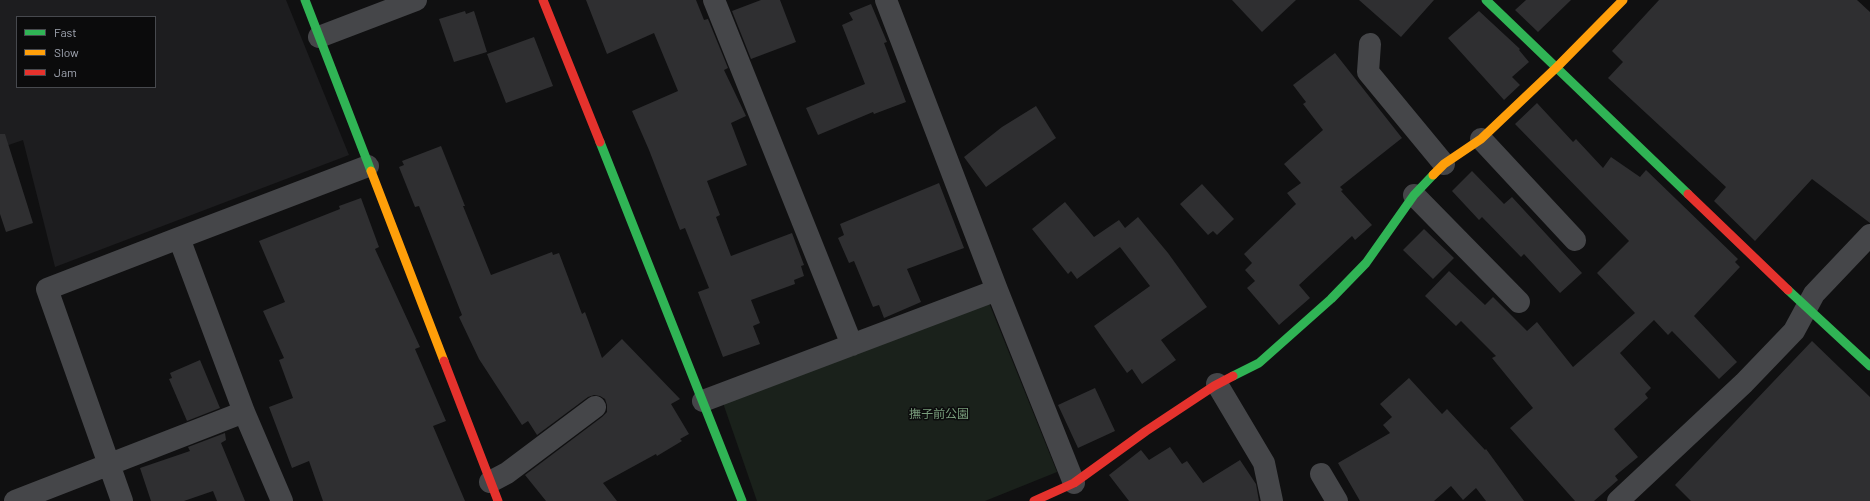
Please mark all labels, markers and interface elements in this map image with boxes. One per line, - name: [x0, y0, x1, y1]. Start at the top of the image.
- legend: [16, 16, 156, 88]
- text: Fast: [54, 25, 77, 39]
- text: Slow: [54, 45, 79, 59]
- text: Jam: [54, 65, 77, 79]
- park label: 撫子前公園: [909, 407, 969, 421]

